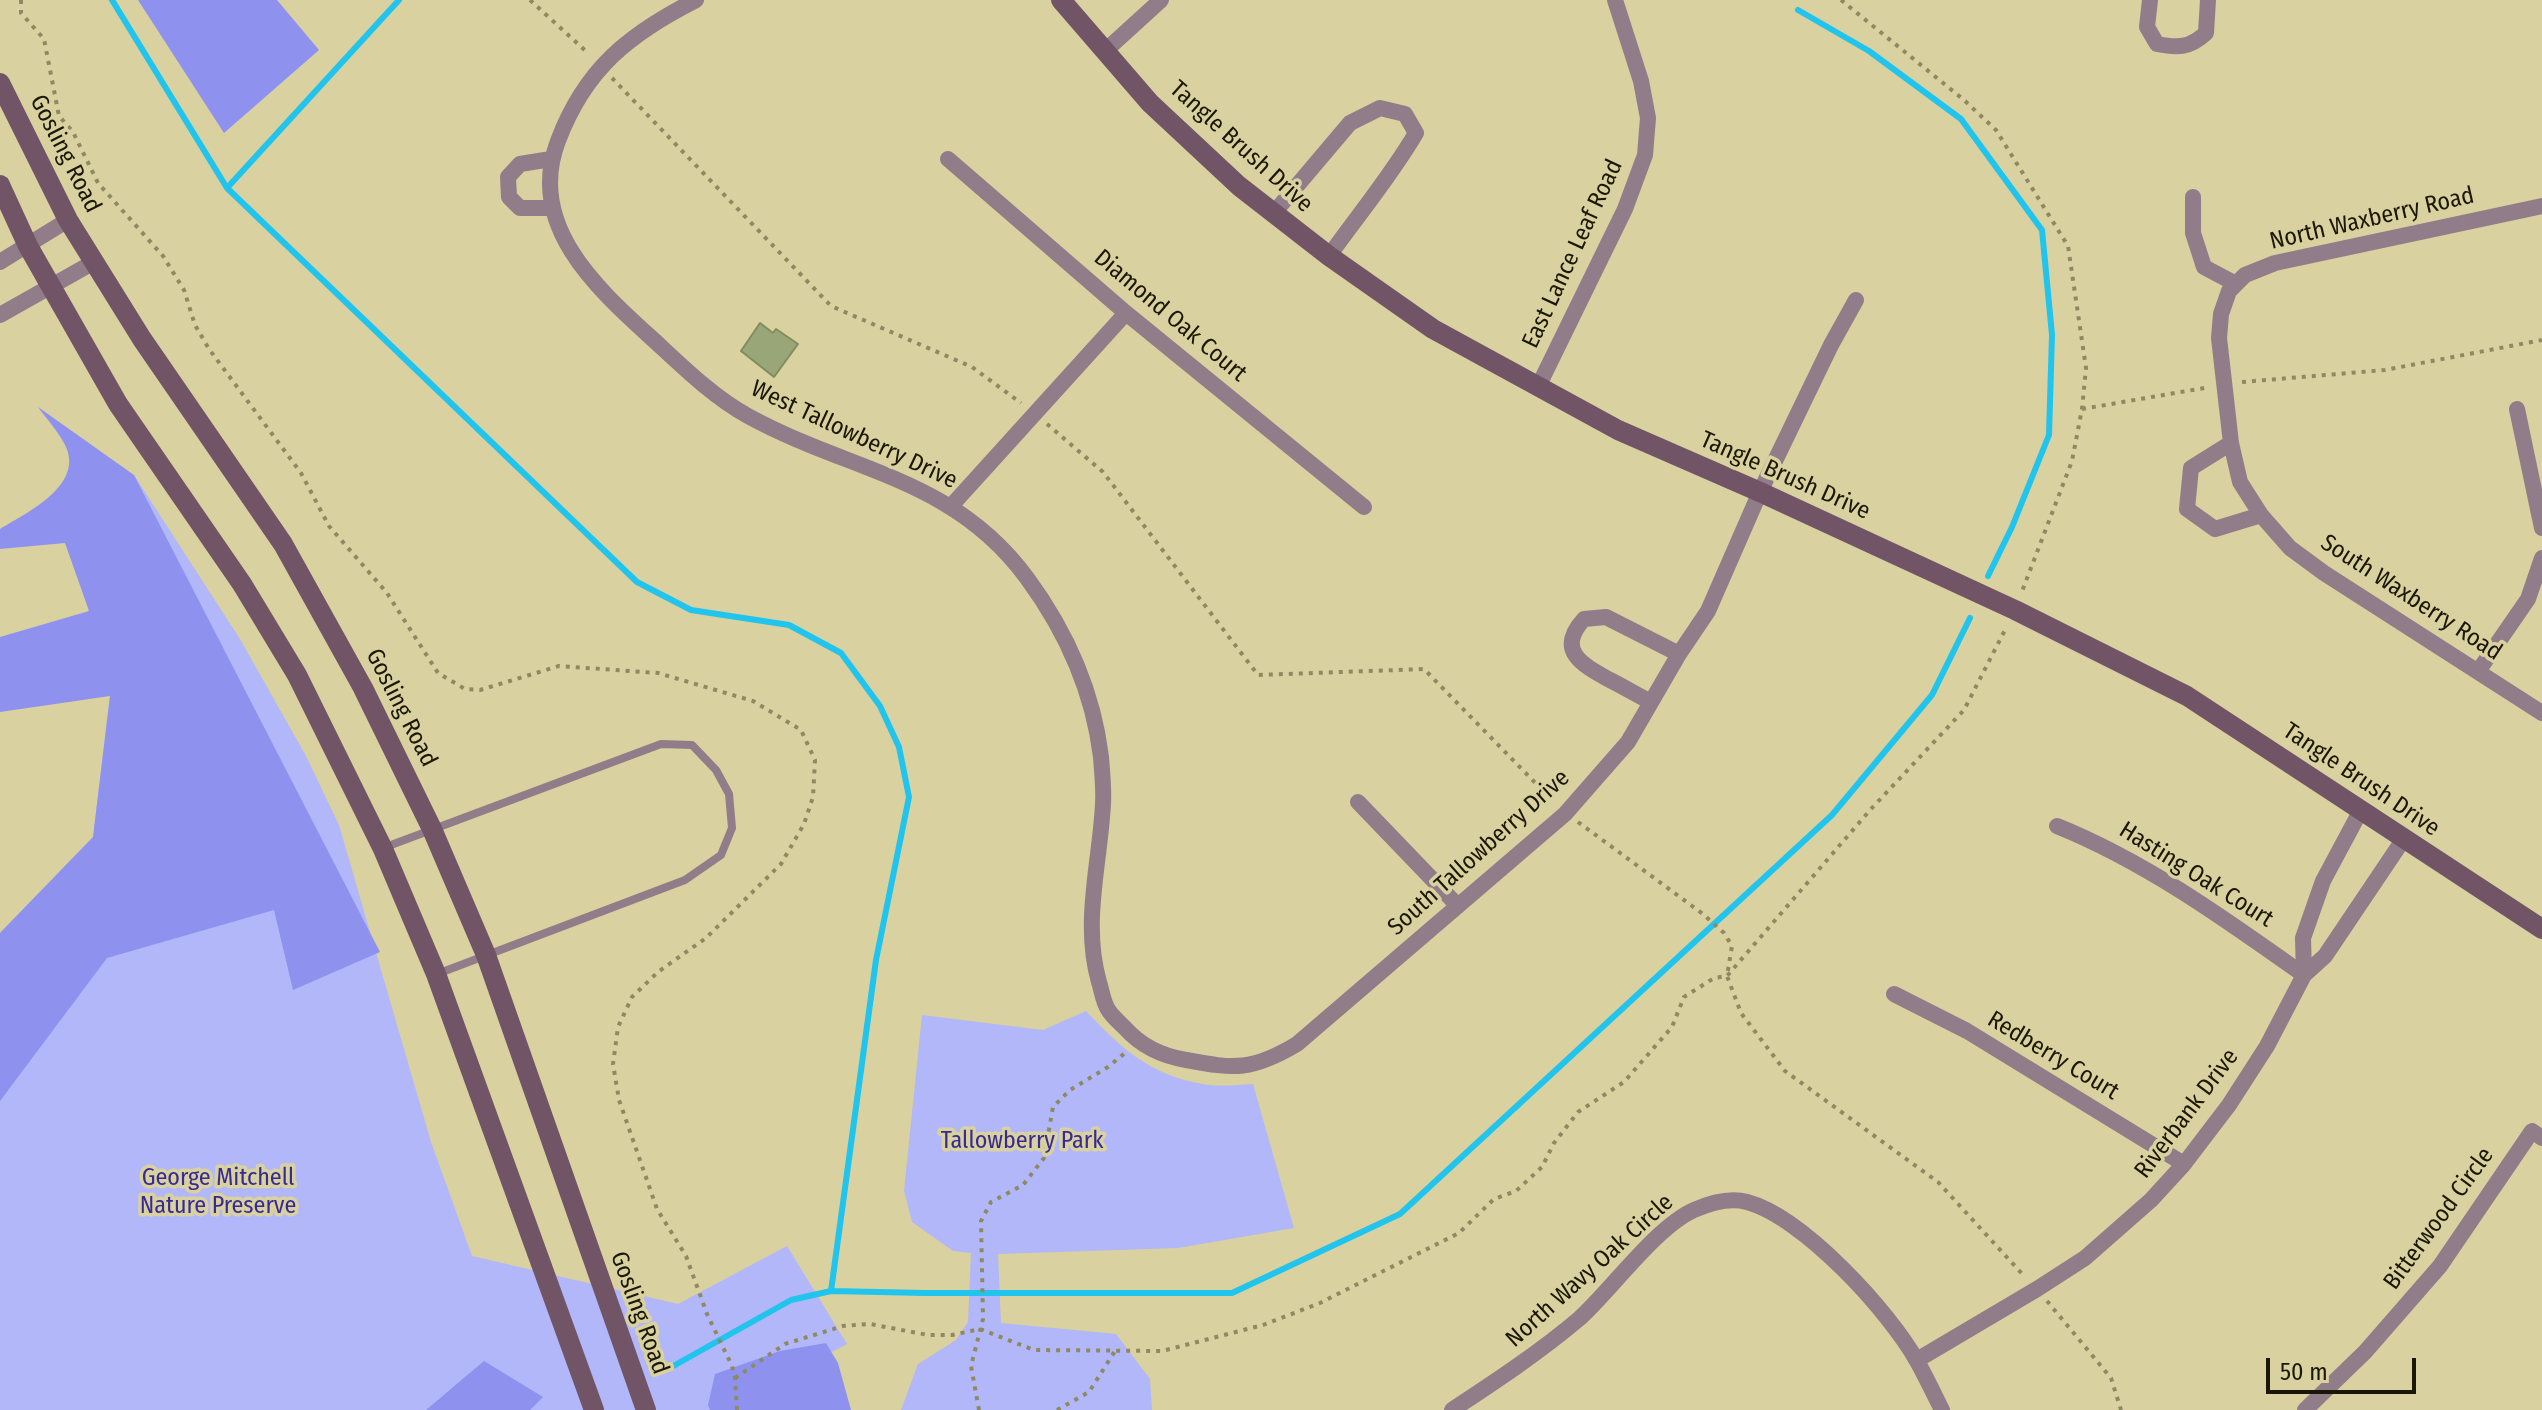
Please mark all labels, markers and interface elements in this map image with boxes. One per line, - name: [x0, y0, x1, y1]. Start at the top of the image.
- street label: Tangle Brush Drive: [1163, 75, 1319, 219]
- street label: Gosling Road: [23, 90, 107, 218]
- street label: East Lance Leaf Road: [1517, 155, 1629, 353]
- street label: North Waxberry Road: [2267, 181, 2477, 257]
- street label: Diamond Oak Court: [1088, 244, 1252, 388]
- street label: West Tallowberry Drive: [746, 375, 962, 495]
- street label: Tangle Brush Drive: [1696, 426, 1874, 526]
- street label: South Waxberry Road: [2315, 529, 2507, 667]
- street label: Gosling Road: [359, 644, 443, 772]
- street label: Tangle Brush Drive: [2277, 717, 2445, 843]
- street label: South Tallowberry Drive: [1382, 764, 1576, 942]
- street label: Hasting Oak Court: [2114, 816, 2278, 934]
- street label: Redberry Court: [1982, 1005, 2124, 1107]
- street label: Riverbank Drive: [2129, 1044, 2245, 1184]
- park label: Tallowberry Park: [941, 1127, 1103, 1155]
- street label: Bitterwood Circle: [2378, 1142, 2500, 1296]
- park label: George Mitchell Nature Preserve: [140, 1164, 296, 1220]
- street label: North Wavy Oak Circle: [1500, 1188, 1680, 1354]
- street label: Gosling Road: [604, 1248, 674, 1378]
- scale bar: [2270, 1342, 2420, 1392]
- text: 50 m: [2280, 1358, 2328, 1386]

